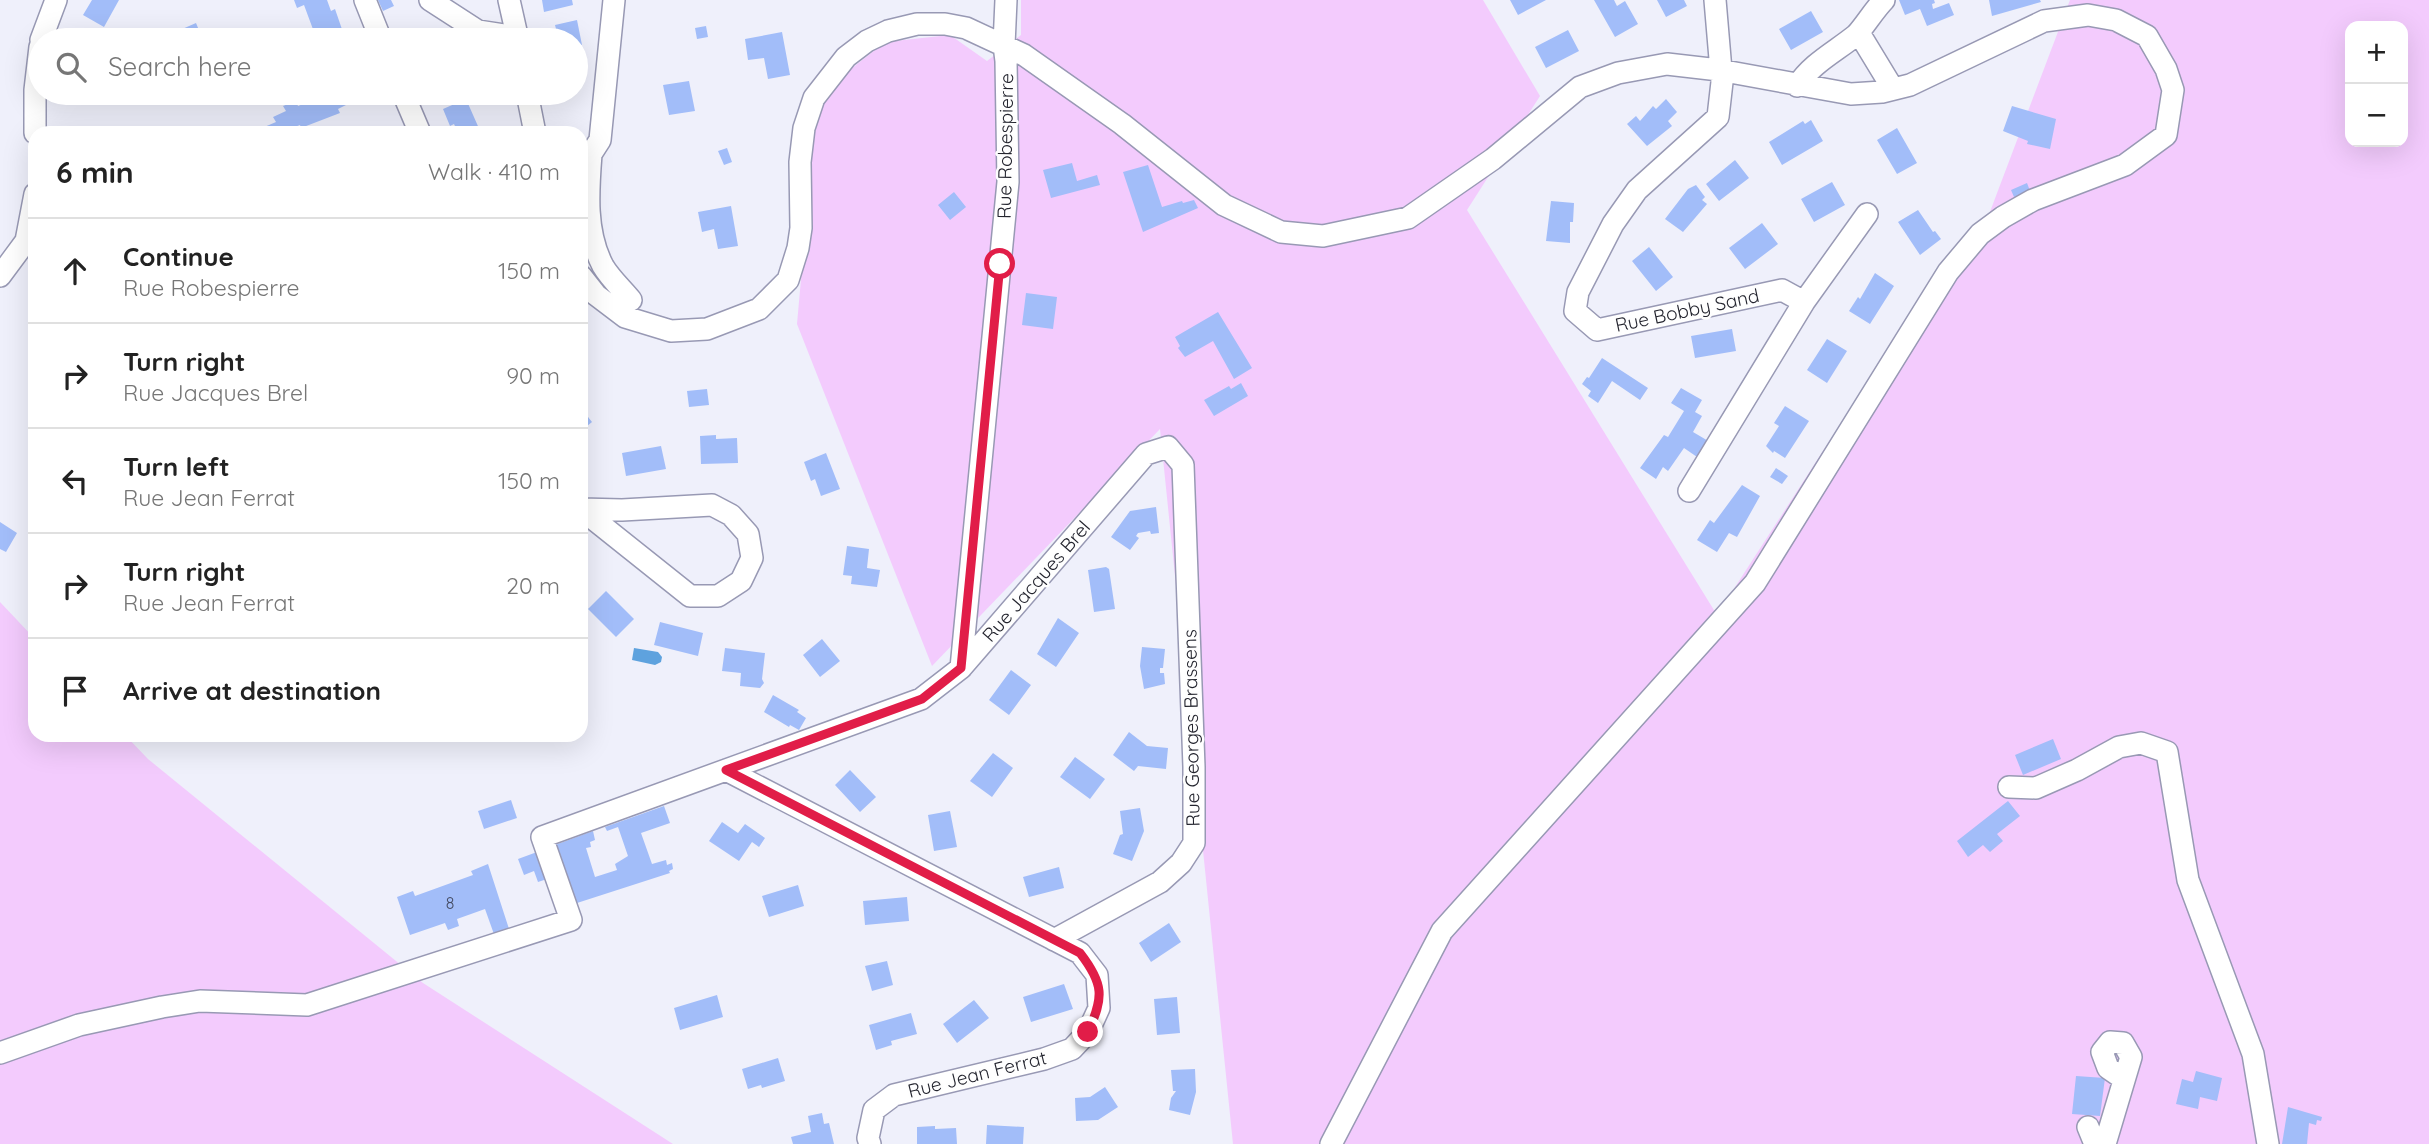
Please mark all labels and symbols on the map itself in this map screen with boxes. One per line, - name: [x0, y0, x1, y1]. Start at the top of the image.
- street label: Rue Robespierre: [992, 73, 1018, 219]
- route start: [984, 248, 1015, 279]
- street label: Rue Bobby Sand: [1613, 283, 1761, 337]
- street label: Rue Jacques Brel: [977, 515, 1095, 647]
- street label: Rue Georges Brassens: [1177, 629, 1205, 827]
- house number: 8: [446, 893, 454, 913]
- route end: [1072, 1016, 1103, 1047]
- street label: Rue Jean Ferrat: [905, 1045, 1049, 1103]

